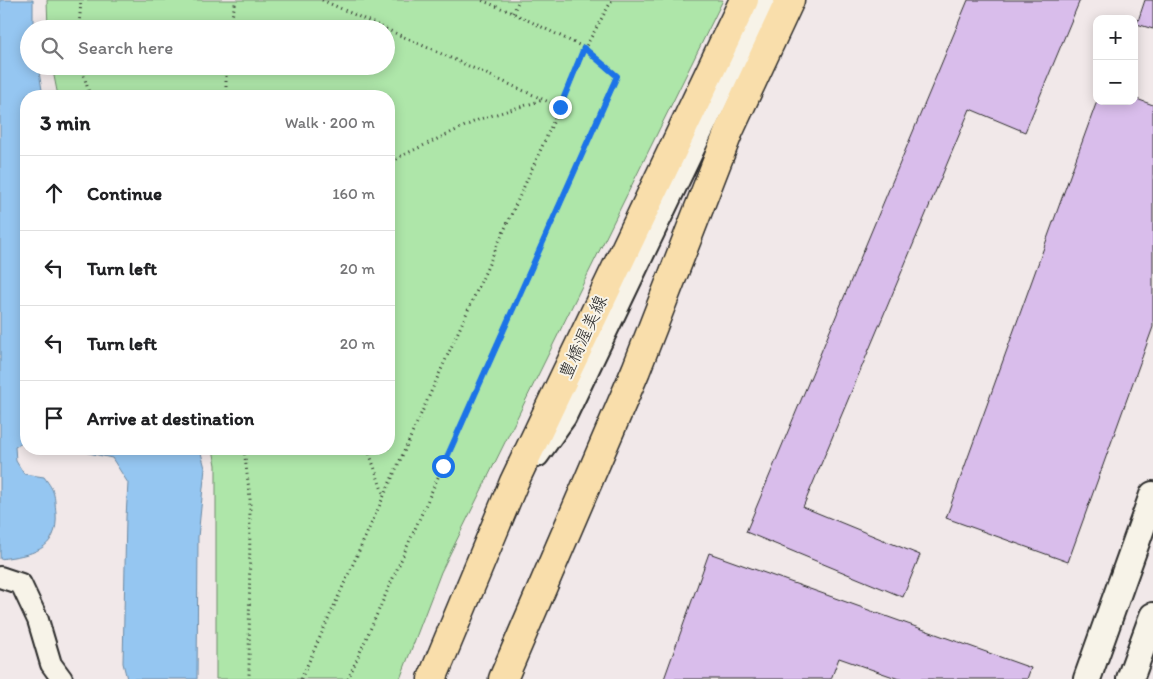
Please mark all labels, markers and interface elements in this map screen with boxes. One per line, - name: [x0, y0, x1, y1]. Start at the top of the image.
- map controls: [1093, 15, 1138, 105]
- button: +: [1093, 15, 1138, 60]
- search box: [20, 20, 395, 75]
- icon: search: [38, 34, 66, 62]
- text: Search here: [78, 36, 173, 59]
- button: −: [1093, 60, 1138, 105]
- route end: [549, 96, 572, 119]
- text: 3 min: [40, 110, 90, 135]
- text: Walk · 200 m: [285, 113, 375, 132]
- icon: ahead: [40, 179, 68, 207]
- text: Continue: [87, 182, 162, 205]
- text: 160 m: [332, 184, 375, 203]
- icon: left: [40, 254, 68, 282]
- text: Turn left: [87, 257, 157, 280]
- text: 20 m: [340, 259, 375, 278]
- street label: 豊橋渥美線: [554, 292, 612, 382]
- icon: left: [40, 329, 68, 357]
- text: Turn left: [87, 332, 157, 355]
- text: 20 m: [340, 334, 375, 353]
- icon: arrive: [40, 404, 68, 432]
- text: Arrive at destination: [87, 407, 254, 430]
- route start: [432, 455, 455, 478]

